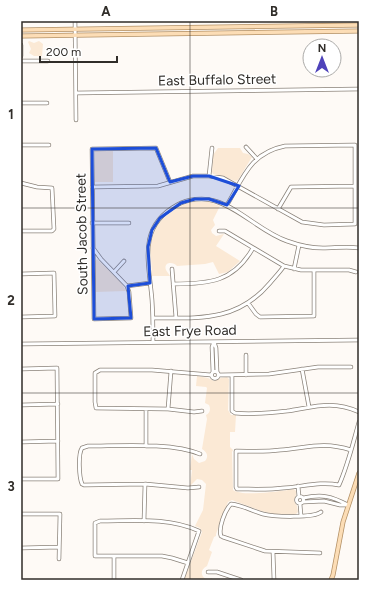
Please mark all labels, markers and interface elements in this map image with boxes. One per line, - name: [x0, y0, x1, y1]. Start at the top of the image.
- text: A: [101, 4, 111, 19]
- text: B: [270, 4, 278, 19]
- scale bar: [40, 38, 117, 64]
- north arrow: [302, 38, 342, 78]
- text: N: [318, 42, 326, 55]
- text: 200 m: [46, 45, 81, 59]
- street label: East Buffalo Street: [158, 70, 276, 90]
- text: 1: [8, 107, 14, 122]
- street label: South Jacob Street: [72, 173, 92, 295]
- text: 2: [7, 293, 15, 308]
- street label: East Frye Road: [143, 322, 237, 340]
- text: 3: [7, 479, 15, 494]

